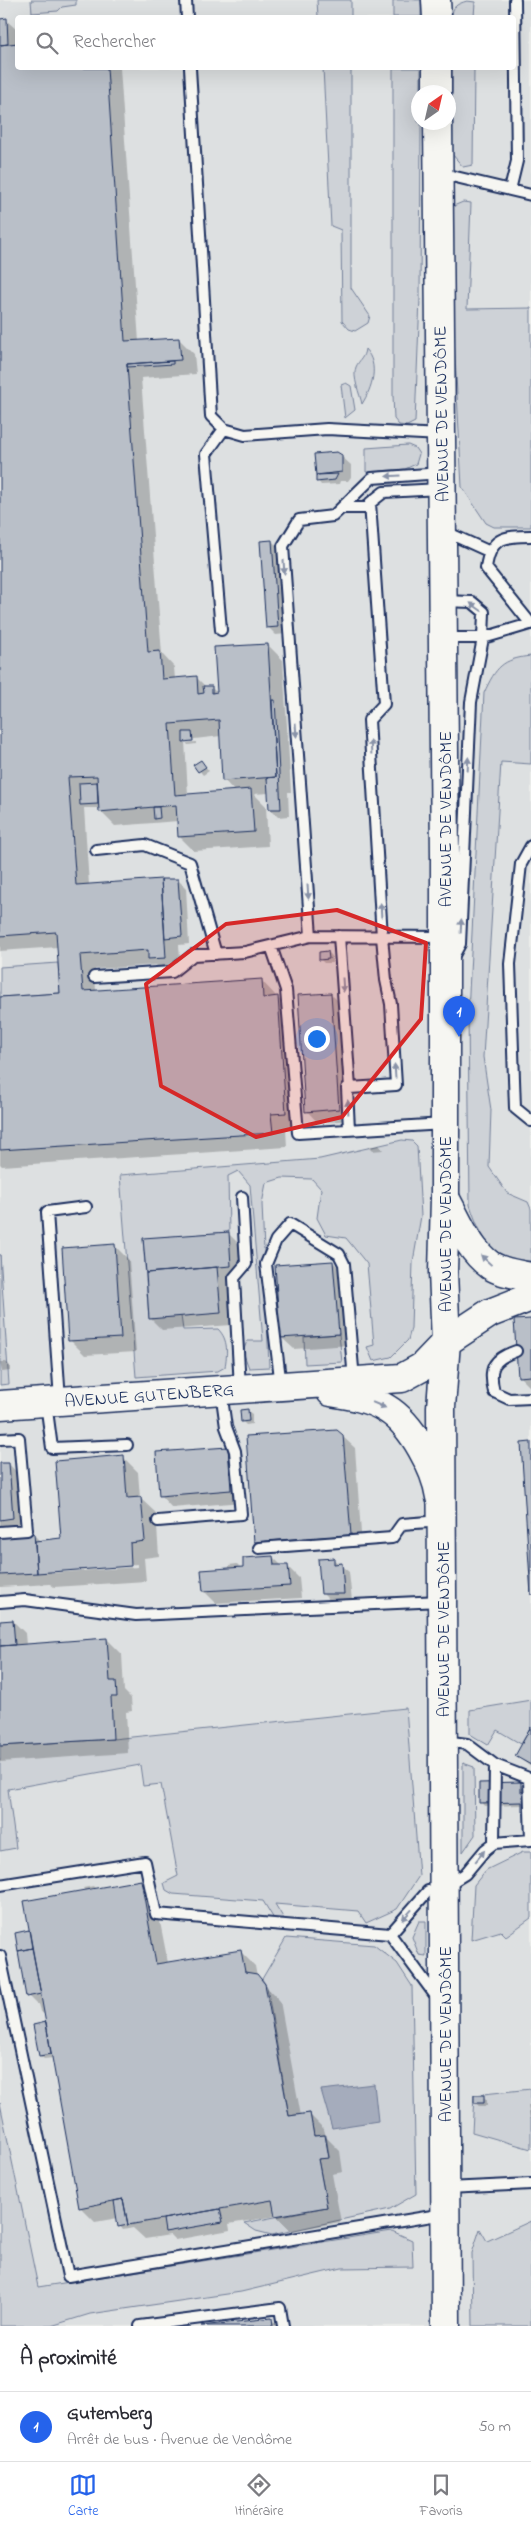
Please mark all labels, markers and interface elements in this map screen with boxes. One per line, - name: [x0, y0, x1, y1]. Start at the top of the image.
- search box: [15, 15, 516, 70]
- icon: search: [33, 29, 61, 57]
- text: Rechercher: [73, 29, 156, 56]
- north arrow: [411, 85, 456, 130]
- street label: AVENUE DE VENDÔME: [428, 325, 458, 502]
- one-way arrow: [385, 473, 401, 481]
- one-way arrow: [281, 560, 289, 576]
- one-way arrow: [469, 602, 483, 611]
- one-way arrow: [293, 722, 301, 738]
- street label: AVENUE DE VENDÔME: [434, 731, 460, 907]
- one-way arrow: [367, 739, 375, 755]
- one-way arrow: [465, 755, 473, 771]
- one-way arrow: [304, 884, 312, 900]
- one-way arrow: [376, 901, 384, 917]
- one-way arrow: [457, 918, 465, 934]
- one-way arrow: [339, 977, 347, 993]
- pin: 1: [443, 996, 475, 1037]
- your location: [304, 1026, 330, 1052]
- one-way arrow: [391, 1063, 399, 1079]
- one-way arrow: [343, 1098, 351, 1114]
- street label: AVENUE DE VENDÔME: [434, 1136, 460, 1312]
- one-way arrow: [481, 1254, 493, 1266]
- street label: AVENUE GUTENBERG: [64, 1378, 235, 1416]
- one-way arrow: [372, 1401, 386, 1409]
- street label: AVENUE DE VENDÔME: [432, 1541, 458, 1717]
- one-way arrow: [475, 1849, 486, 1862]
- one-way arrow: [401, 1909, 413, 1921]
- street label: AVENUE DE VENDÔME: [434, 1946, 460, 2122]
- text: À proximité: [20, 2344, 117, 2374]
- text: Gutemberg: [67, 2401, 152, 2428]
- text: 1: [33, 2415, 39, 2439]
- text: 50 m: [479, 2415, 511, 2439]
- text: Arrêt de bus · Avenue de Vendôme: [67, 2428, 292, 2452]
- tab: Carte: [68, 2471, 99, 2522]
- tab: Itinéraire: [235, 2471, 283, 2522]
- tab: Favoris: [420, 2471, 463, 2522]

